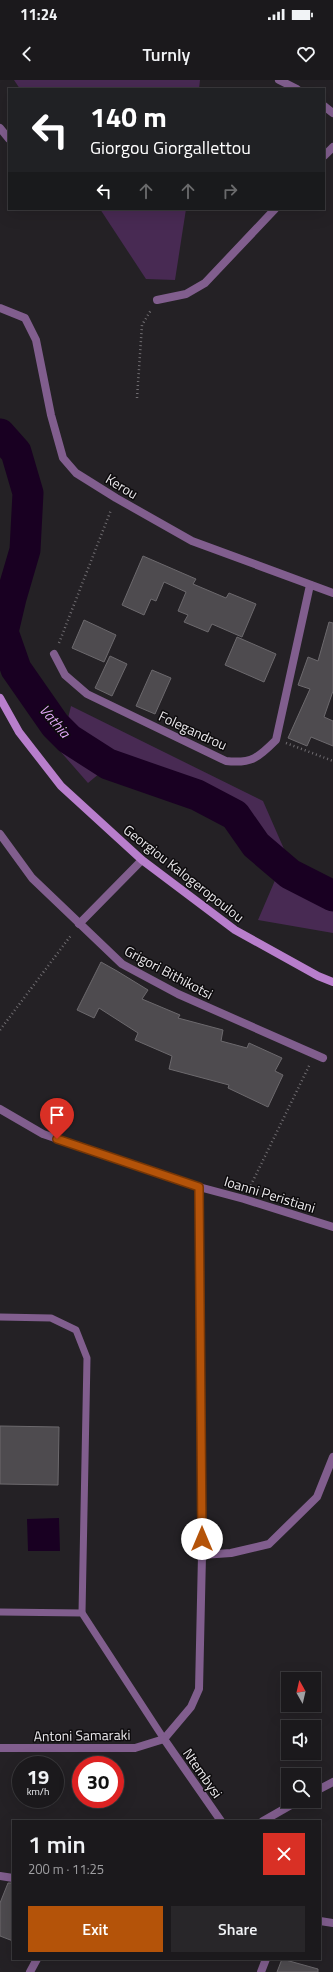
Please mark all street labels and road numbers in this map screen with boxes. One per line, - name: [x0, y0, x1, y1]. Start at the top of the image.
- street label: Kerou: [102, 468, 142, 504]
- street label: Folegandrou: [155, 705, 231, 755]
- street label: Georgiou Kalogeropoulou: [119, 819, 249, 927]
- street label: Grigori Bithikotsi: [121, 940, 217, 1004]
- street label: Ioanni Peristiani: [222, 1170, 318, 1218]
- street label: Antoni Samaraki: [33, 1724, 131, 1746]
- street label: Ntembysi: [178, 1744, 228, 1802]

